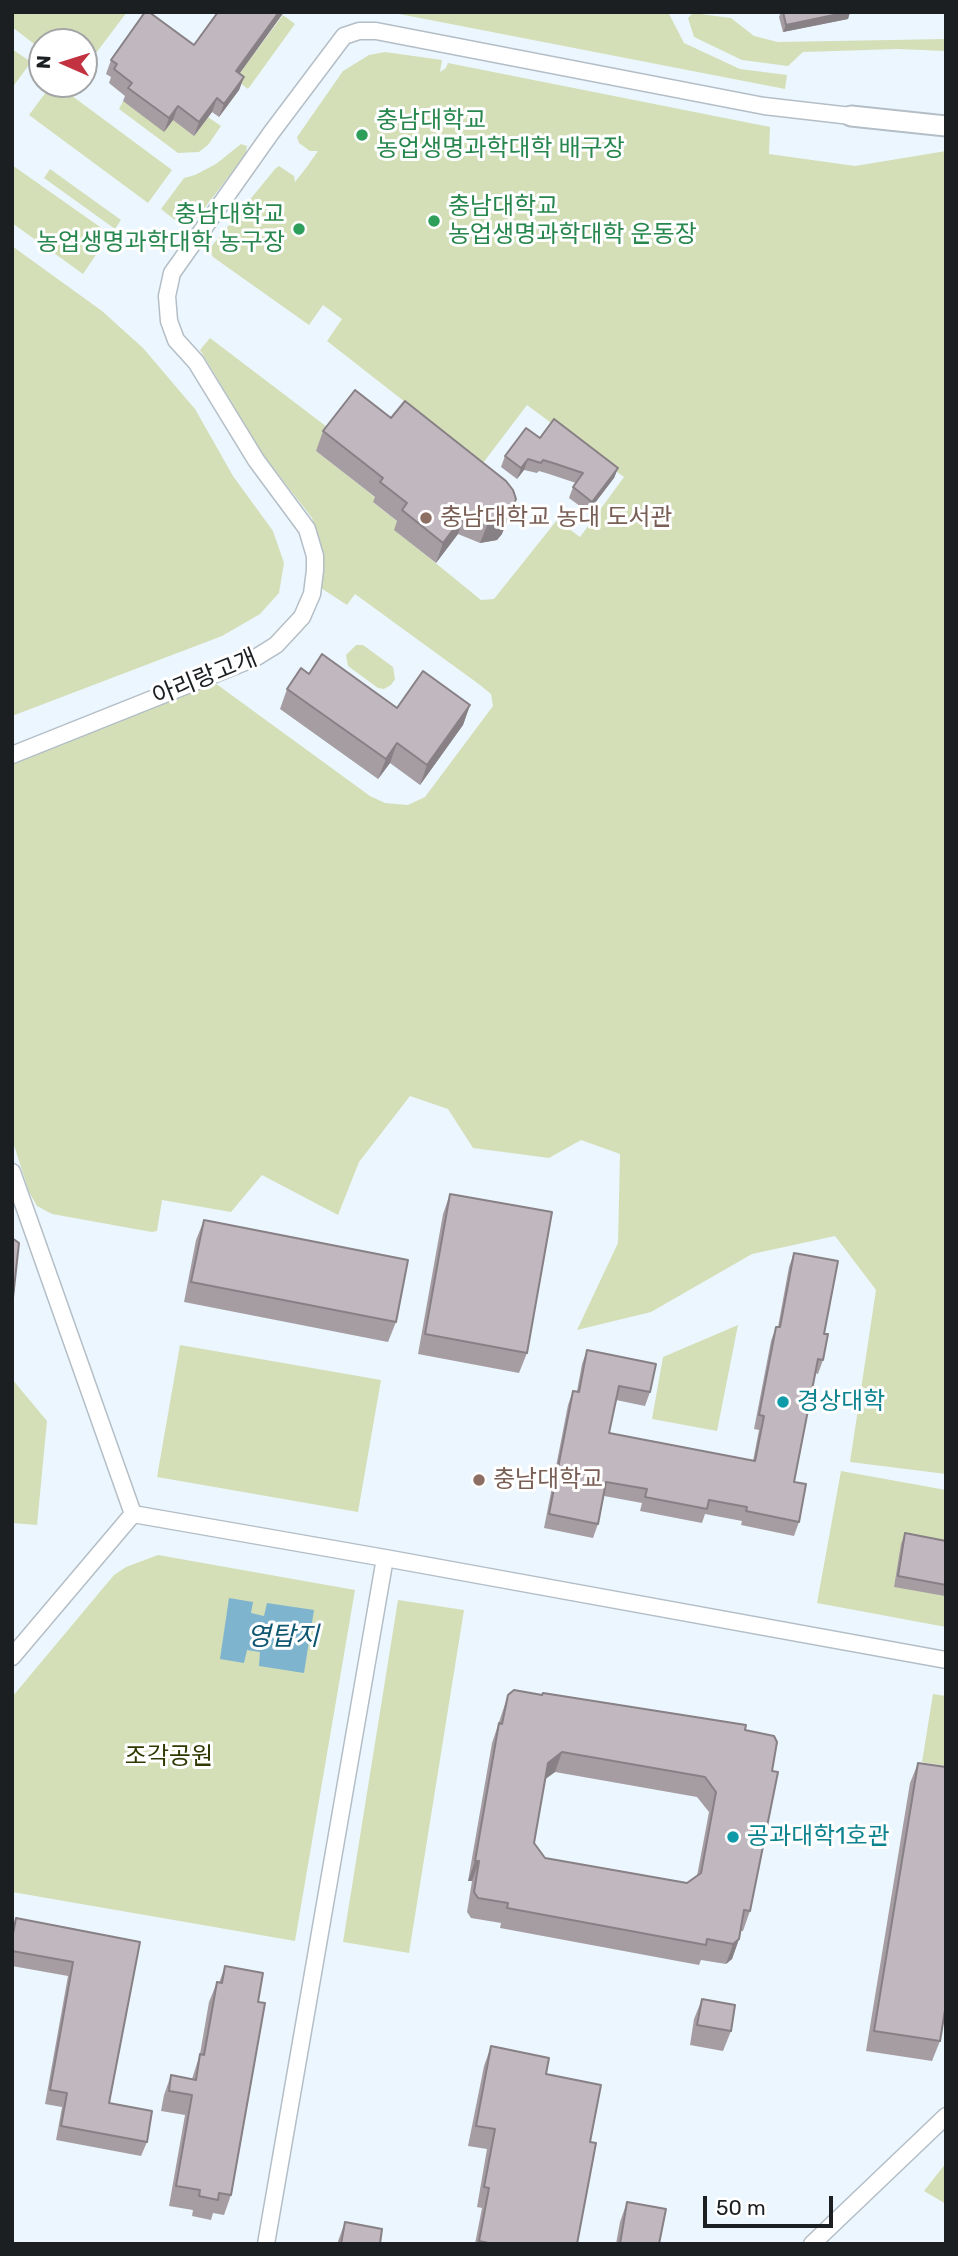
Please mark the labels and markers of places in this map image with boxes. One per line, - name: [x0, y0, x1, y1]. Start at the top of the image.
- place label: 충남대학교 농업생명과학대학 배구장: [376, 107, 625, 163]
- marker: 충남대학교 농업생명과학대학 배구장: [354, 127, 370, 143]
- place label: 충남대학교 농업생명과학대학 운동장: [448, 193, 697, 249]
- place label: 충남대학교 농업생명과학대학 농구장: [36, 201, 285, 257]
- marker: 충남대학교 농업생명과학대학 운동장: [426, 213, 442, 229]
- marker: 충남대학교 농업생명과학대학 농구장: [291, 221, 307, 237]
- place label: 충남대학교 농대 도서관: [440, 504, 673, 532]
- marker: 충남대학교 농대 도서관: [418, 510, 434, 526]
- place label: 경상대학: [797, 1388, 885, 1416]
- marker: 경상대학: [775, 1394, 791, 1410]
- place label: 충남대학교: [493, 1466, 603, 1494]
- marker: 충남대학교: [471, 1472, 487, 1488]
- place label: 공과대학1호관: [747, 1823, 890, 1851]
- marker: 공과대학1호관: [725, 1829, 741, 1845]

